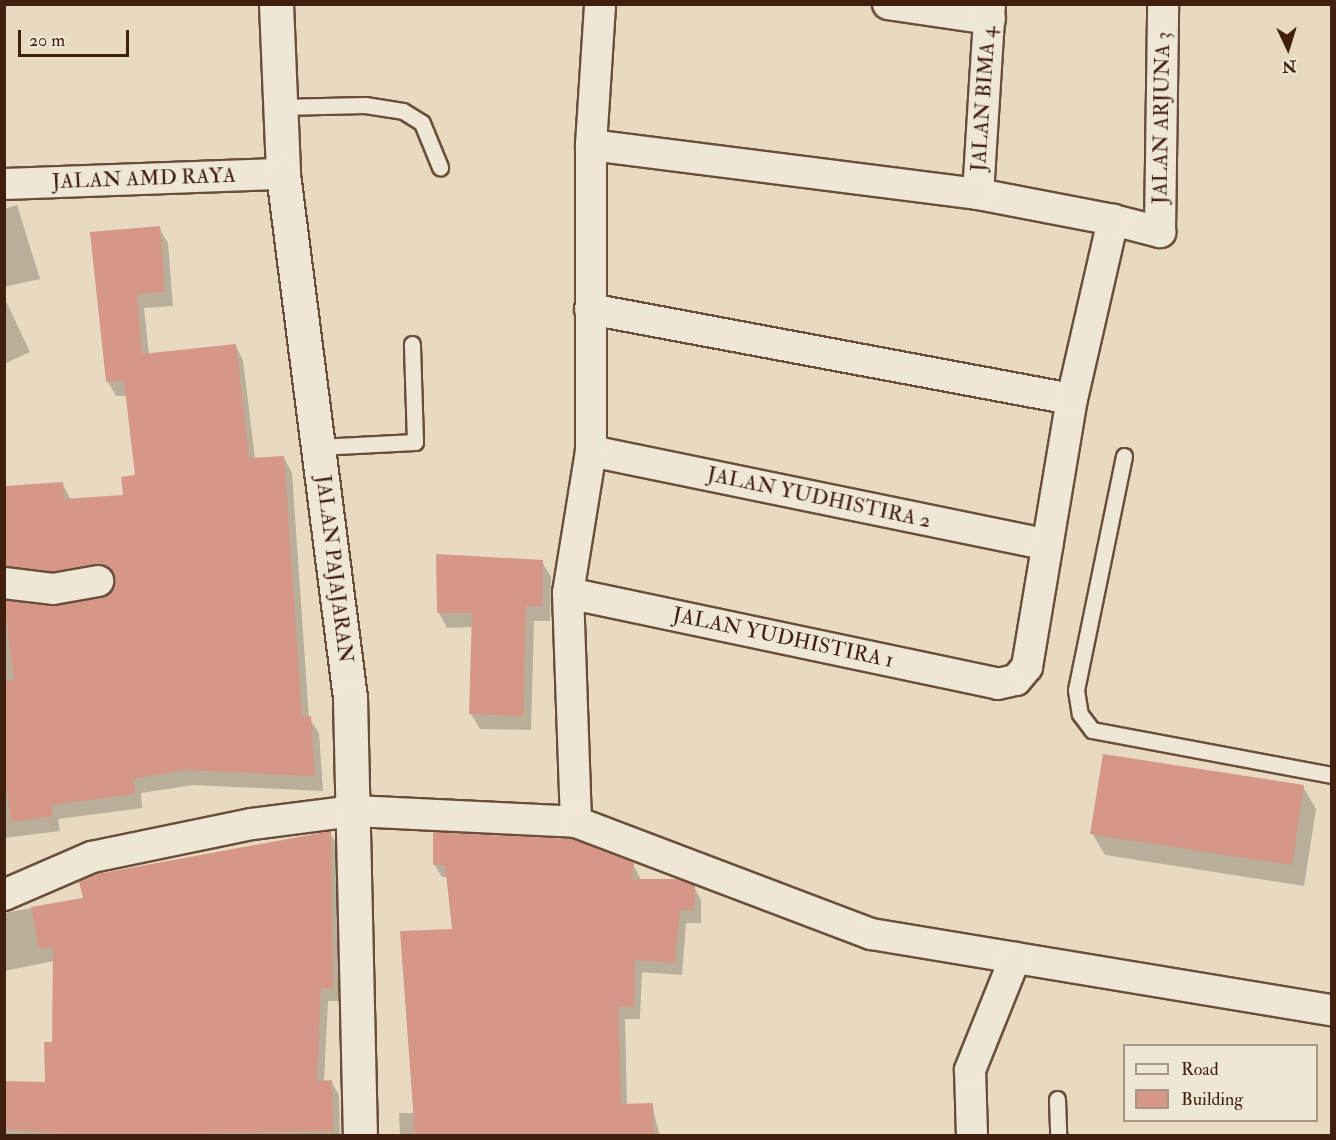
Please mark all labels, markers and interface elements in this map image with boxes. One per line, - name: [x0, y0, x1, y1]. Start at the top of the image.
- scale bar: [21, 18, 132, 56]
- north arrow: [1258, 18, 1318, 78]
- street label: JALAN BIMA 4: [966, 25, 1002, 173]
- text: 20 m: [29, 29, 65, 52]
- street label: JALAN ARJUNA 3: [1148, 32, 1176, 204]
- text: N: [1281, 55, 1297, 76]
- street label: JALAN AMD RAYA: [52, 163, 236, 195]
- street label: JALAN YUDHISTIRA 2: [705, 462, 933, 534]
- street label: JALAN PAJAJARAN: [310, 474, 358, 664]
- street label: JALAN YUDHISTIRA 1: [670, 602, 896, 674]
- legend: [1123, 1044, 1318, 1122]
- text: Road: [1181, 1058, 1219, 1081]
- text: Building: [1181, 1088, 1243, 1111]

